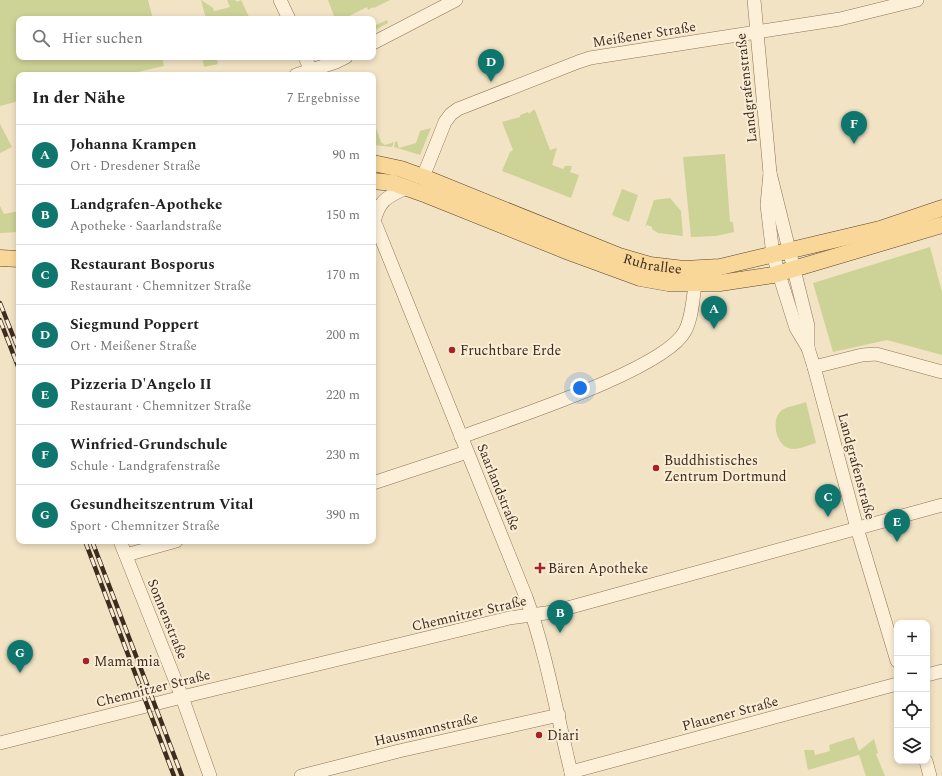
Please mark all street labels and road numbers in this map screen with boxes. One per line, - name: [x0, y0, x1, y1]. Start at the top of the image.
- street label: Meißener Straße: [591, 16, 697, 53]
- street label: Landgrafenstraße: [730, 32, 763, 144]
- street label: Ruhrallee: [621, 248, 683, 280]
- street label: Landgrafenstraße: [832, 410, 881, 522]
- street label: Saarlandstraße: [471, 440, 526, 534]
- street label: Sonnenstraße: [142, 576, 193, 663]
- street label: Chemnitzer Straße: [410, 590, 529, 637]
- street label: Chemnitzer Straße: [94, 664, 213, 713]
- street label: Plauener Straße: [680, 690, 781, 736]
- street label: Hausmannstraße: [372, 707, 480, 752]

